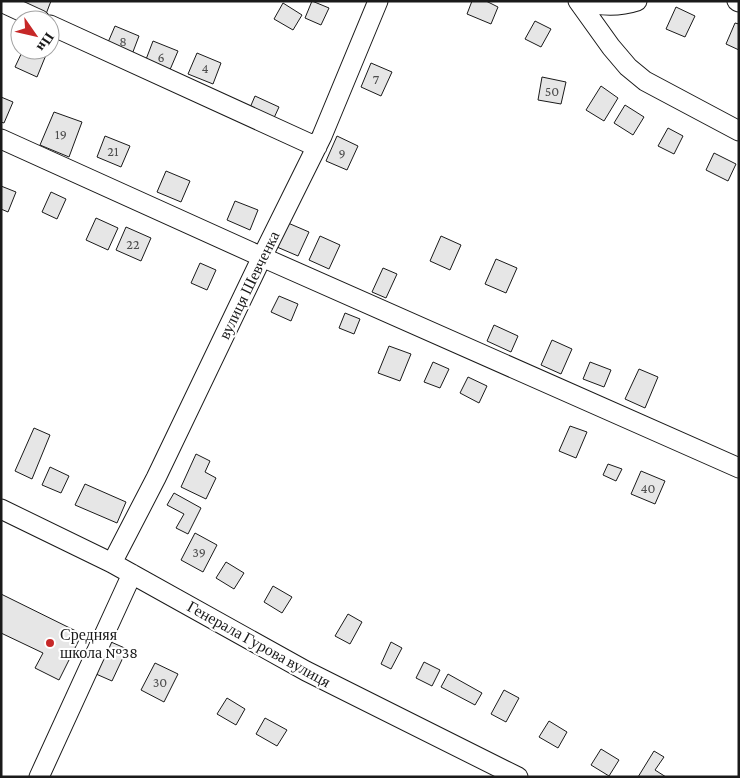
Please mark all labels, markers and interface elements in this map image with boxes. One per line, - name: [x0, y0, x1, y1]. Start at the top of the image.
- north arrow: [10, 10, 60, 60]
- text: Пн: [34, 30, 58, 55]
- house number: 8: [119, 33, 127, 49]
- house number: 6: [157, 49, 165, 65]
- house number: 4: [201, 60, 209, 76]
- house number: 7: [373, 71, 380, 87]
- house number: 50: [545, 83, 559, 99]
- house number: 19: [55, 126, 67, 142]
- house number: 21: [107, 143, 119, 159]
- house number: 9: [338, 145, 346, 161]
- street label: вулиця Шевченка: [215, 228, 283, 342]
- house number: 22: [126, 236, 140, 252]
- house number: 40: [640, 480, 656, 496]
- house number: 39: [192, 544, 206, 560]
- street label: Генерала Гурова вулиця: [184, 598, 334, 692]
- place label: Средняя школа №38: [60, 626, 138, 661]
- marker: Средняя школа №38: [44, 637, 56, 649]
- house number: 30: [153, 674, 167, 690]

